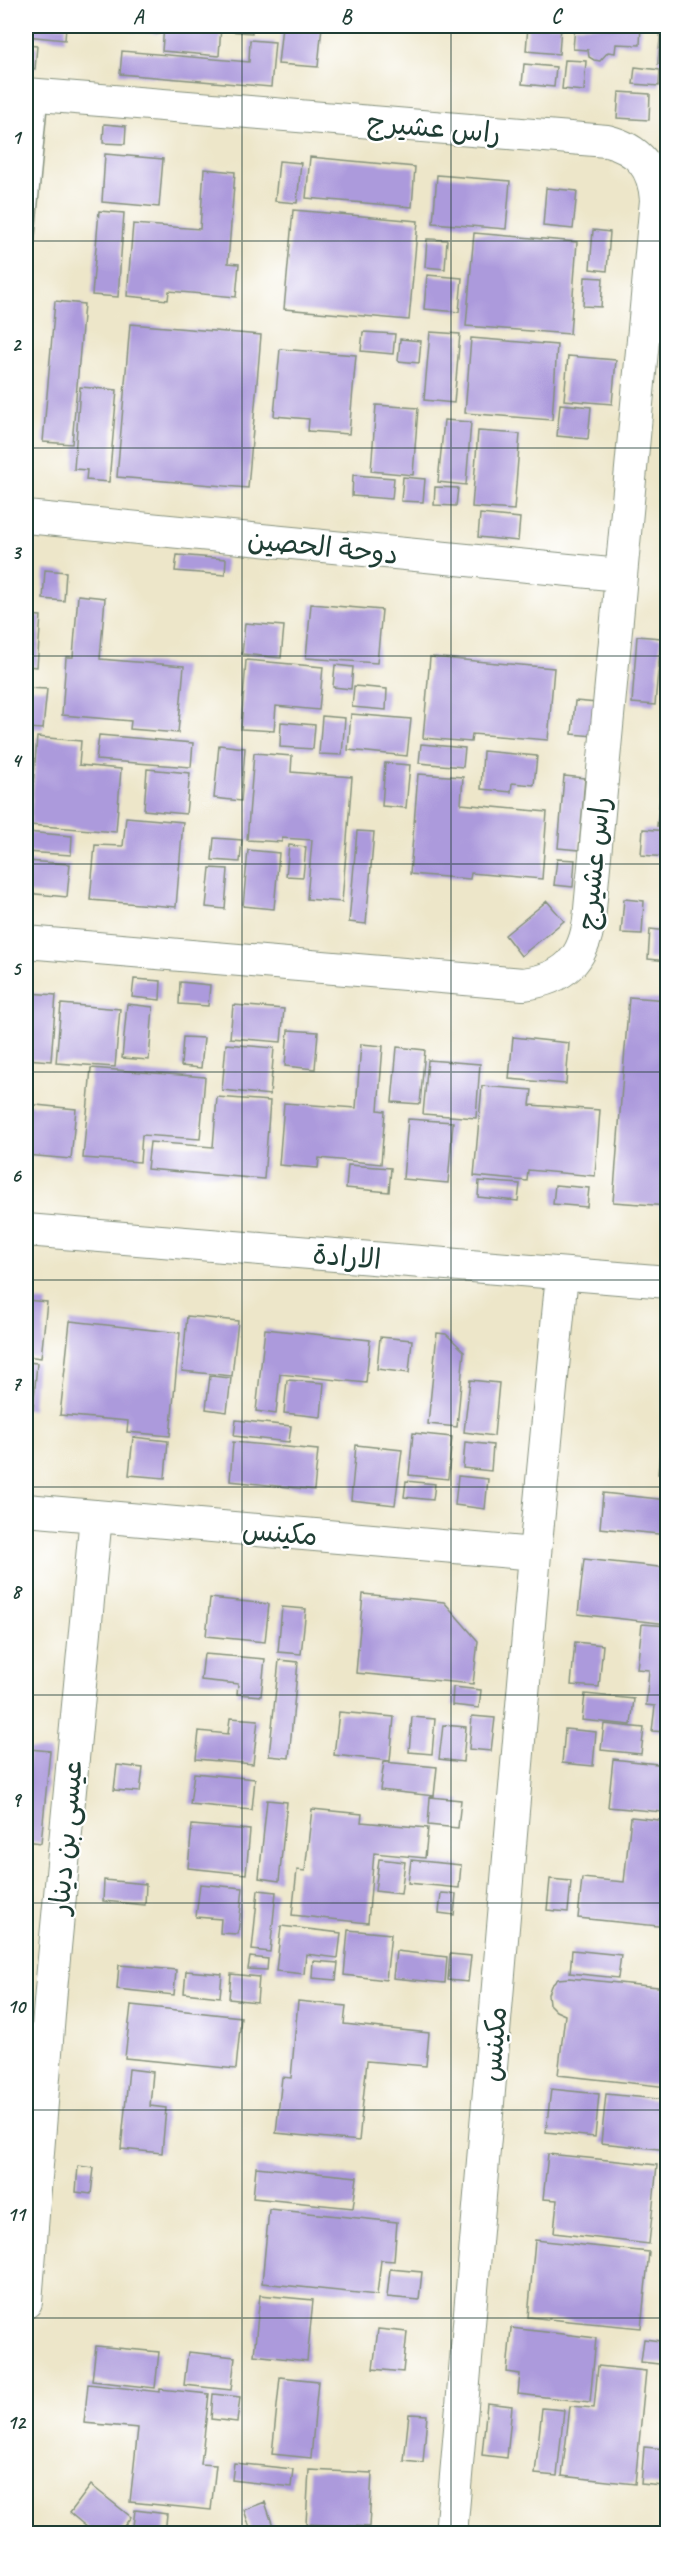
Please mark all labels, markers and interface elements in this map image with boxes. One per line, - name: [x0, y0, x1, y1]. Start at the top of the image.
- text: A: [133, 4, 145, 29]
- text: B: [341, 4, 353, 29]
- text: C: [551, 4, 563, 29]
- street label: راس عشيرج: [366, 104, 502, 152]
- text: 1: [12, 125, 23, 150]
- text: 2: [12, 332, 23, 357]
- street label: دوحة الحصين: [246, 521, 400, 572]
- text: 3: [12, 540, 23, 565]
- text: 4: [12, 748, 24, 773]
- street label: راس عشيرج: [569, 795, 619, 932]
- text: 5: [12, 956, 23, 981]
- text: 6: [11, 1163, 22, 1188]
- street label: الارادة: [311, 1236, 383, 1277]
- text: 7: [12, 1371, 23, 1396]
- street label: مكينس: [241, 1512, 319, 1553]
- text: 8: [12, 1579, 24, 1604]
- street label: عيسى بن دينار: [41, 1759, 90, 1918]
- text: 9: [12, 1787, 23, 1812]
- text: 10: [7, 1994, 27, 2019]
- street label: مكينس: [473, 2005, 514, 2083]
- text: 11: [7, 2202, 27, 2227]
- text: 12: [7, 2410, 27, 2435]

